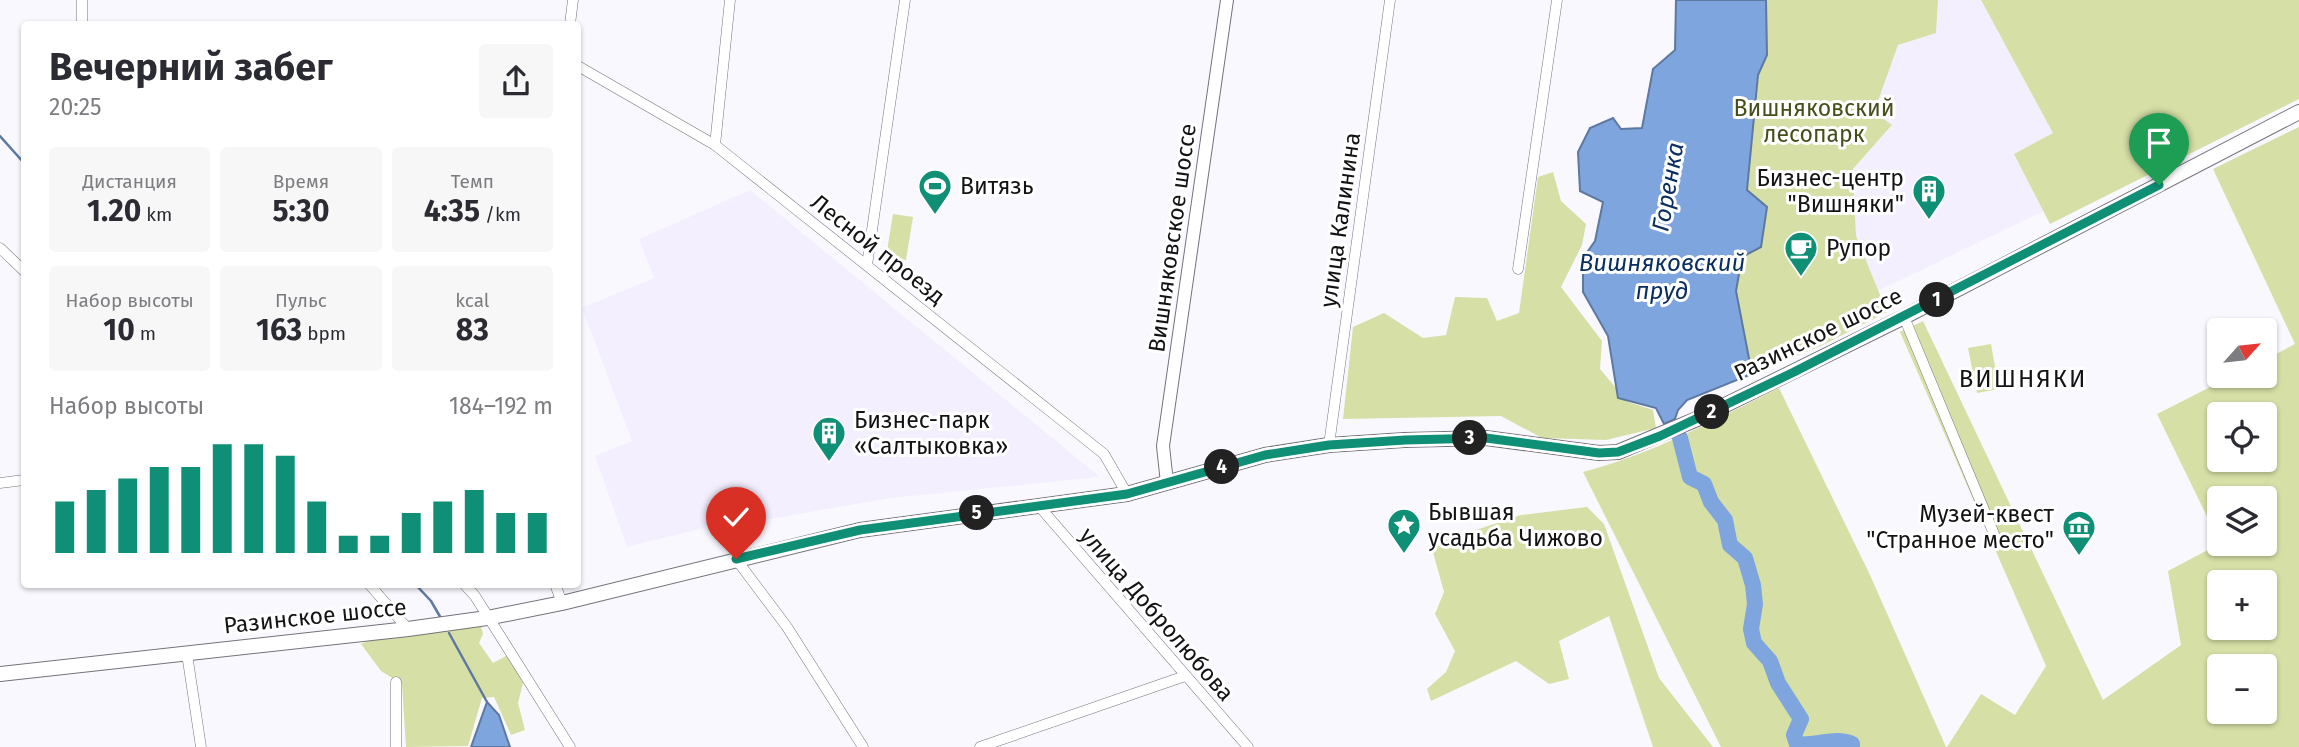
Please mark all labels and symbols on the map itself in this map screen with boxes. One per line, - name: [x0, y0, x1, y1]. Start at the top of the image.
- park label: Вишняковский лесопарк: [1734, 94, 1894, 148]
- pin: [2129, 113, 2189, 185]
- street label: Вишняковское шоссе: [1142, 122, 1202, 354]
- street label: улица Калинина: [1314, 131, 1366, 309]
- water label: Горенка: [1646, 140, 1690, 234]
- place label: Бизнес-центр "Вишняки": [1757, 164, 1904, 218]
- sports icon: Витязь: [916, 167, 954, 216]
- place label: Витязь: [960, 172, 1034, 200]
- building icon: Бизнес-центр "Вишняки": [1910, 172, 1948, 221]
- street label: Лесной проезд: [805, 188, 951, 310]
- cafe icon: Рупор: [1782, 229, 1820, 278]
- place label: Рупор: [1826, 234, 1891, 262]
- water label: Вишняковский пруд: [1579, 249, 1745, 305]
- street label: Разинское шоссе: [1729, 281, 1907, 387]
- pin: 1: [1920, 282, 1954, 318]
- north arrow: [2207, 318, 2277, 388]
- district label: ВИШНЯКИ: [1959, 365, 2087, 393]
- pin: 2: [1694, 394, 1730, 430]
- place label: Бизнес-парк «Салтыковка»: [854, 406, 1008, 460]
- building icon: Бизнес-парк «Салтыковка»: [810, 414, 848, 463]
- pin: 3: [1452, 420, 1488, 456]
- pin: 4: [1204, 449, 1240, 484]
- pin: [706, 487, 766, 559]
- pin: 5: [960, 496, 995, 530]
- place label: Бывшая усадьба Чижово: [1428, 498, 1603, 552]
- place label: Музей-квест "Странное место": [1866, 500, 2055, 554]
- place icon: Бывшая усадьба Чижово: [1385, 506, 1423, 555]
- museum icon: Музей-квест "Странное место": [2060, 508, 2098, 557]
- street label: улица Добролюбова: [1074, 521, 1240, 707]
- street label: Разинское шоссе: [222, 592, 408, 640]

